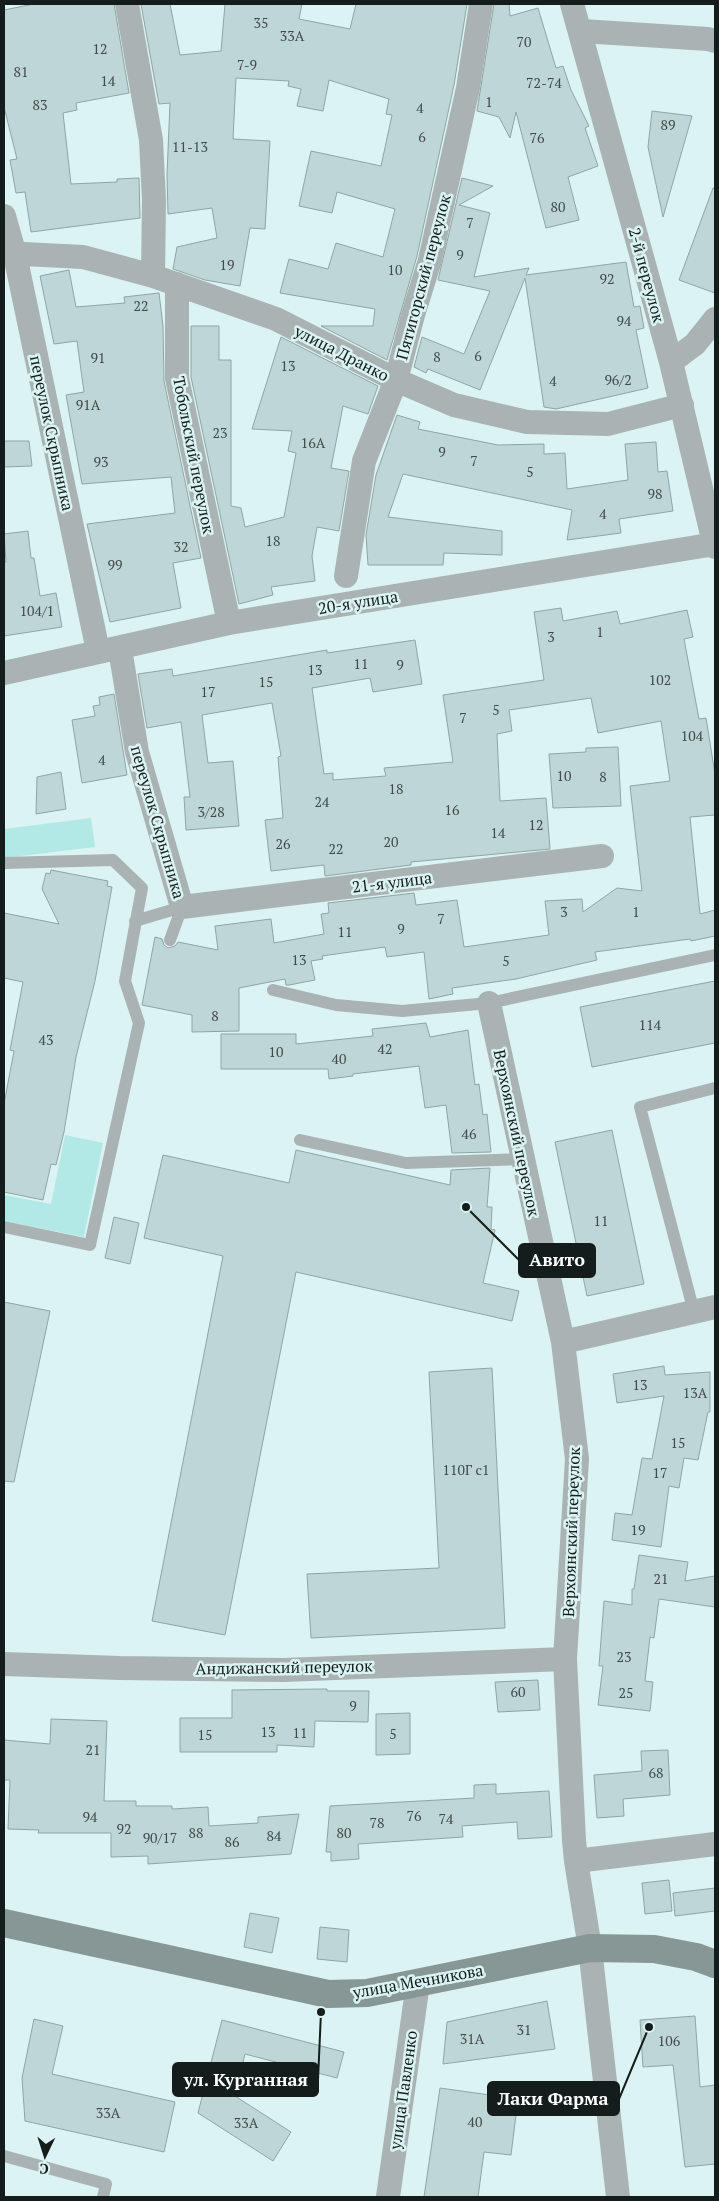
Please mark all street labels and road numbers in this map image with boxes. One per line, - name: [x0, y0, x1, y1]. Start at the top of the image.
- street label: Пятигорский переулок: [390, 191, 456, 362]
- street label: 2-й переулок: [624, 225, 670, 325]
- street label: улица Дранко: [290, 319, 393, 386]
- street label: переулок Скрыпника: [25, 353, 79, 513]
- street label: Тобольский переулок: [168, 375, 220, 536]
- street label: 20-я улица: [317, 585, 399, 619]
- street label: переулок Скрыпника: [126, 743, 190, 901]
- street label: 21-я улица: [351, 866, 433, 898]
- street label: Верхоянский переулок: [489, 1048, 546, 1219]
- street label: Верхоянский переулок: [557, 1446, 585, 1617]
- street label: Андижанский переулок: [195, 1654, 373, 1680]
- street label: улица Мечникова: [350, 1959, 485, 2003]
- street label: улица Павленко: [384, 2029, 422, 2152]

